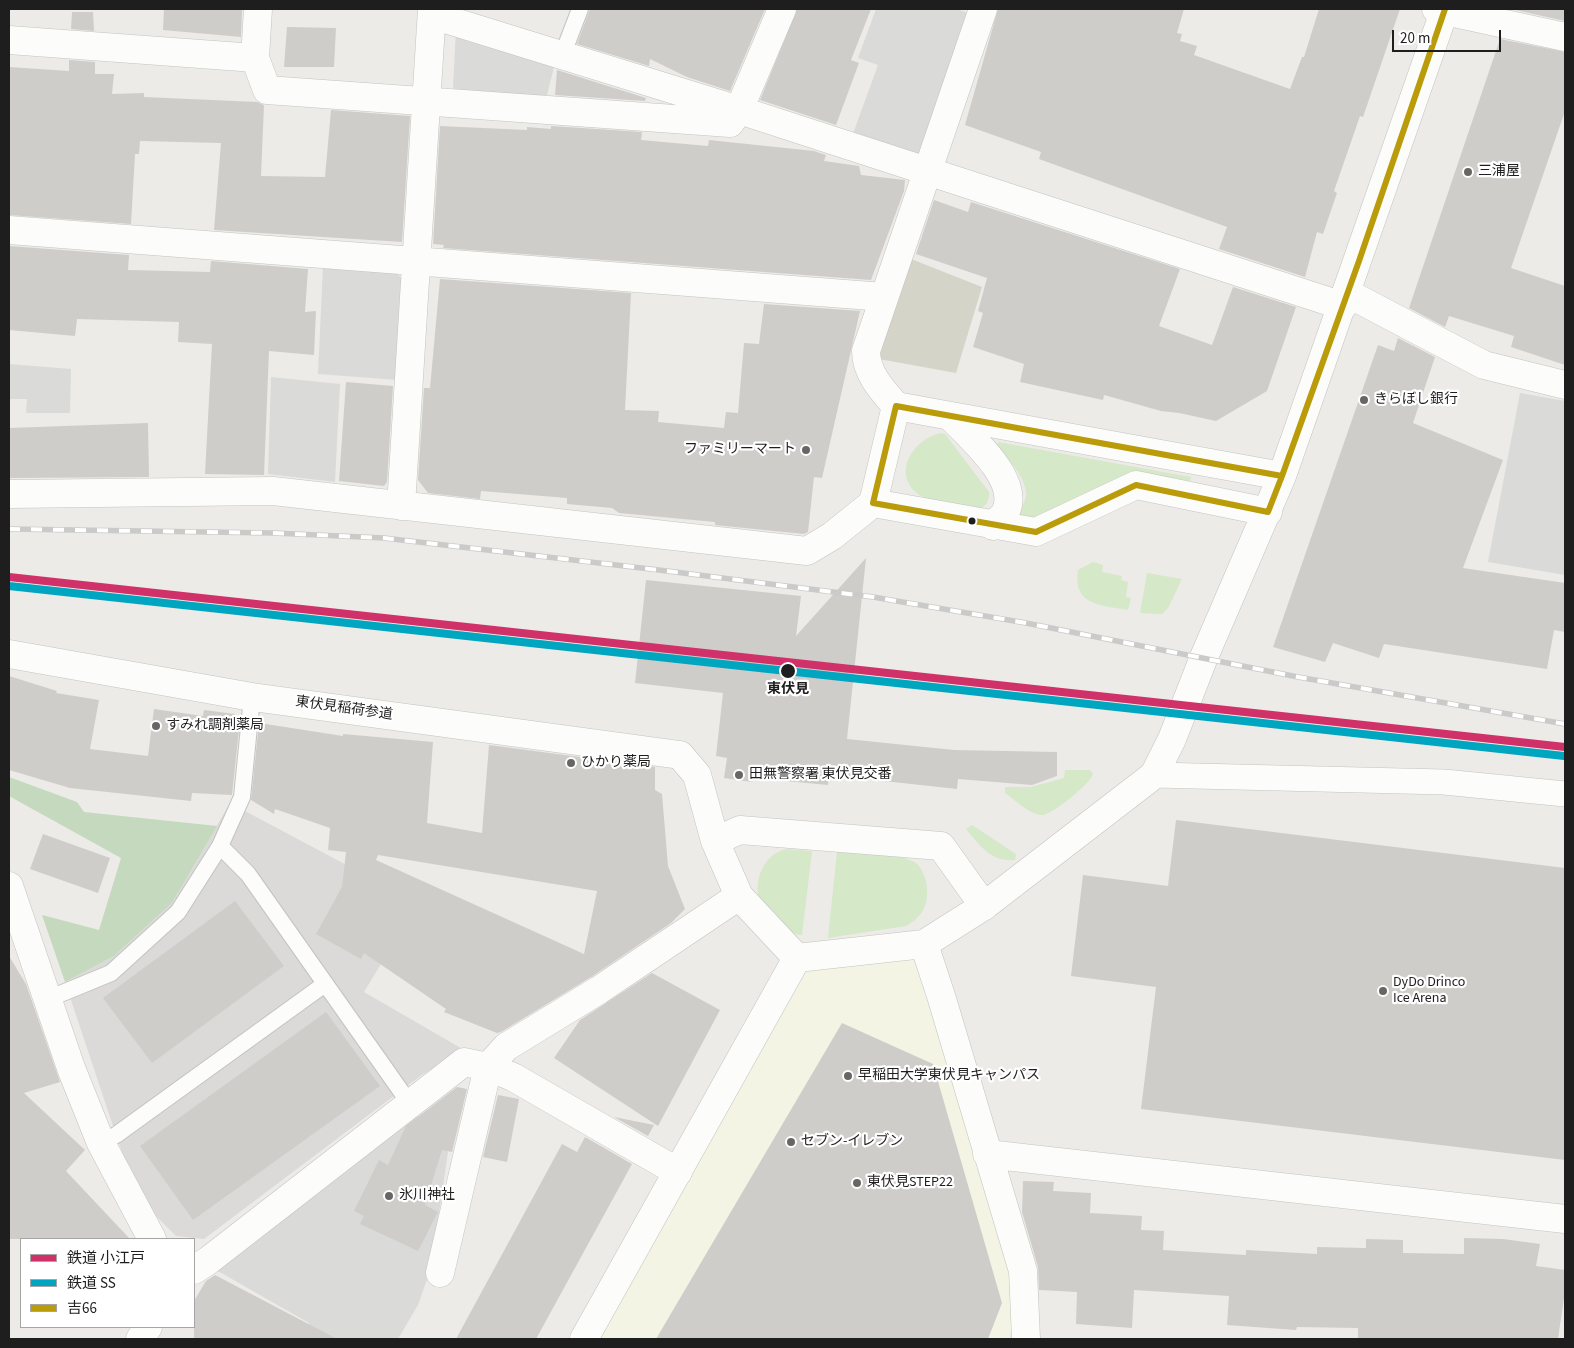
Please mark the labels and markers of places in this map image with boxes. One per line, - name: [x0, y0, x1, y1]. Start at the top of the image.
- place label: 三浦屋: [1478, 164, 1520, 180]
- marker: 三浦屋: [1462, 166, 1474, 178]
- place label: きらぼし銀行: [1374, 392, 1458, 408]
- marker: きらぼし銀行: [1358, 394, 1370, 406]
- place label: ファミリーマート: [684, 442, 796, 458]
- marker: ファミリーマート: [800, 444, 812, 456]
- unlabelled marker: [967, 516, 977, 526]
- marker: 東伏見: [779, 662, 797, 680]
- place label: 東伏見: [767, 682, 809, 698]
- place label: すみれ調剤薬局: [166, 718, 264, 734]
- marker: すみれ調剤薬局: [150, 720, 162, 732]
- place label: ひかり薬局: [581, 755, 651, 771]
- marker: ひかり薬局: [565, 757, 577, 769]
- place label: 田無警察署 東伏見交番: [749, 767, 892, 783]
- marker: 田無警察署 東伏見交番: [733, 769, 745, 781]
- place label: DyDo Drinco Ice Arena: [1393, 975, 1465, 1008]
- marker: DyDo Drinco Ice Arena: [1377, 985, 1389, 997]
- place label: 早稲田大学東伏見キャンパス: [858, 1068, 1040, 1084]
- marker: 早稲田大学東伏見キャンパス: [842, 1070, 854, 1082]
- place label: セブン-イレブン: [801, 1134, 903, 1150]
- marker: セブン-イレブン: [785, 1136, 797, 1148]
- place label: 東伏見STEP22: [867, 1175, 953, 1191]
- marker: 東伏見STEP22: [851, 1177, 863, 1189]
- place label: 氷川神社: [399, 1188, 455, 1204]
- marker: 氷川神社: [383, 1190, 395, 1202]

